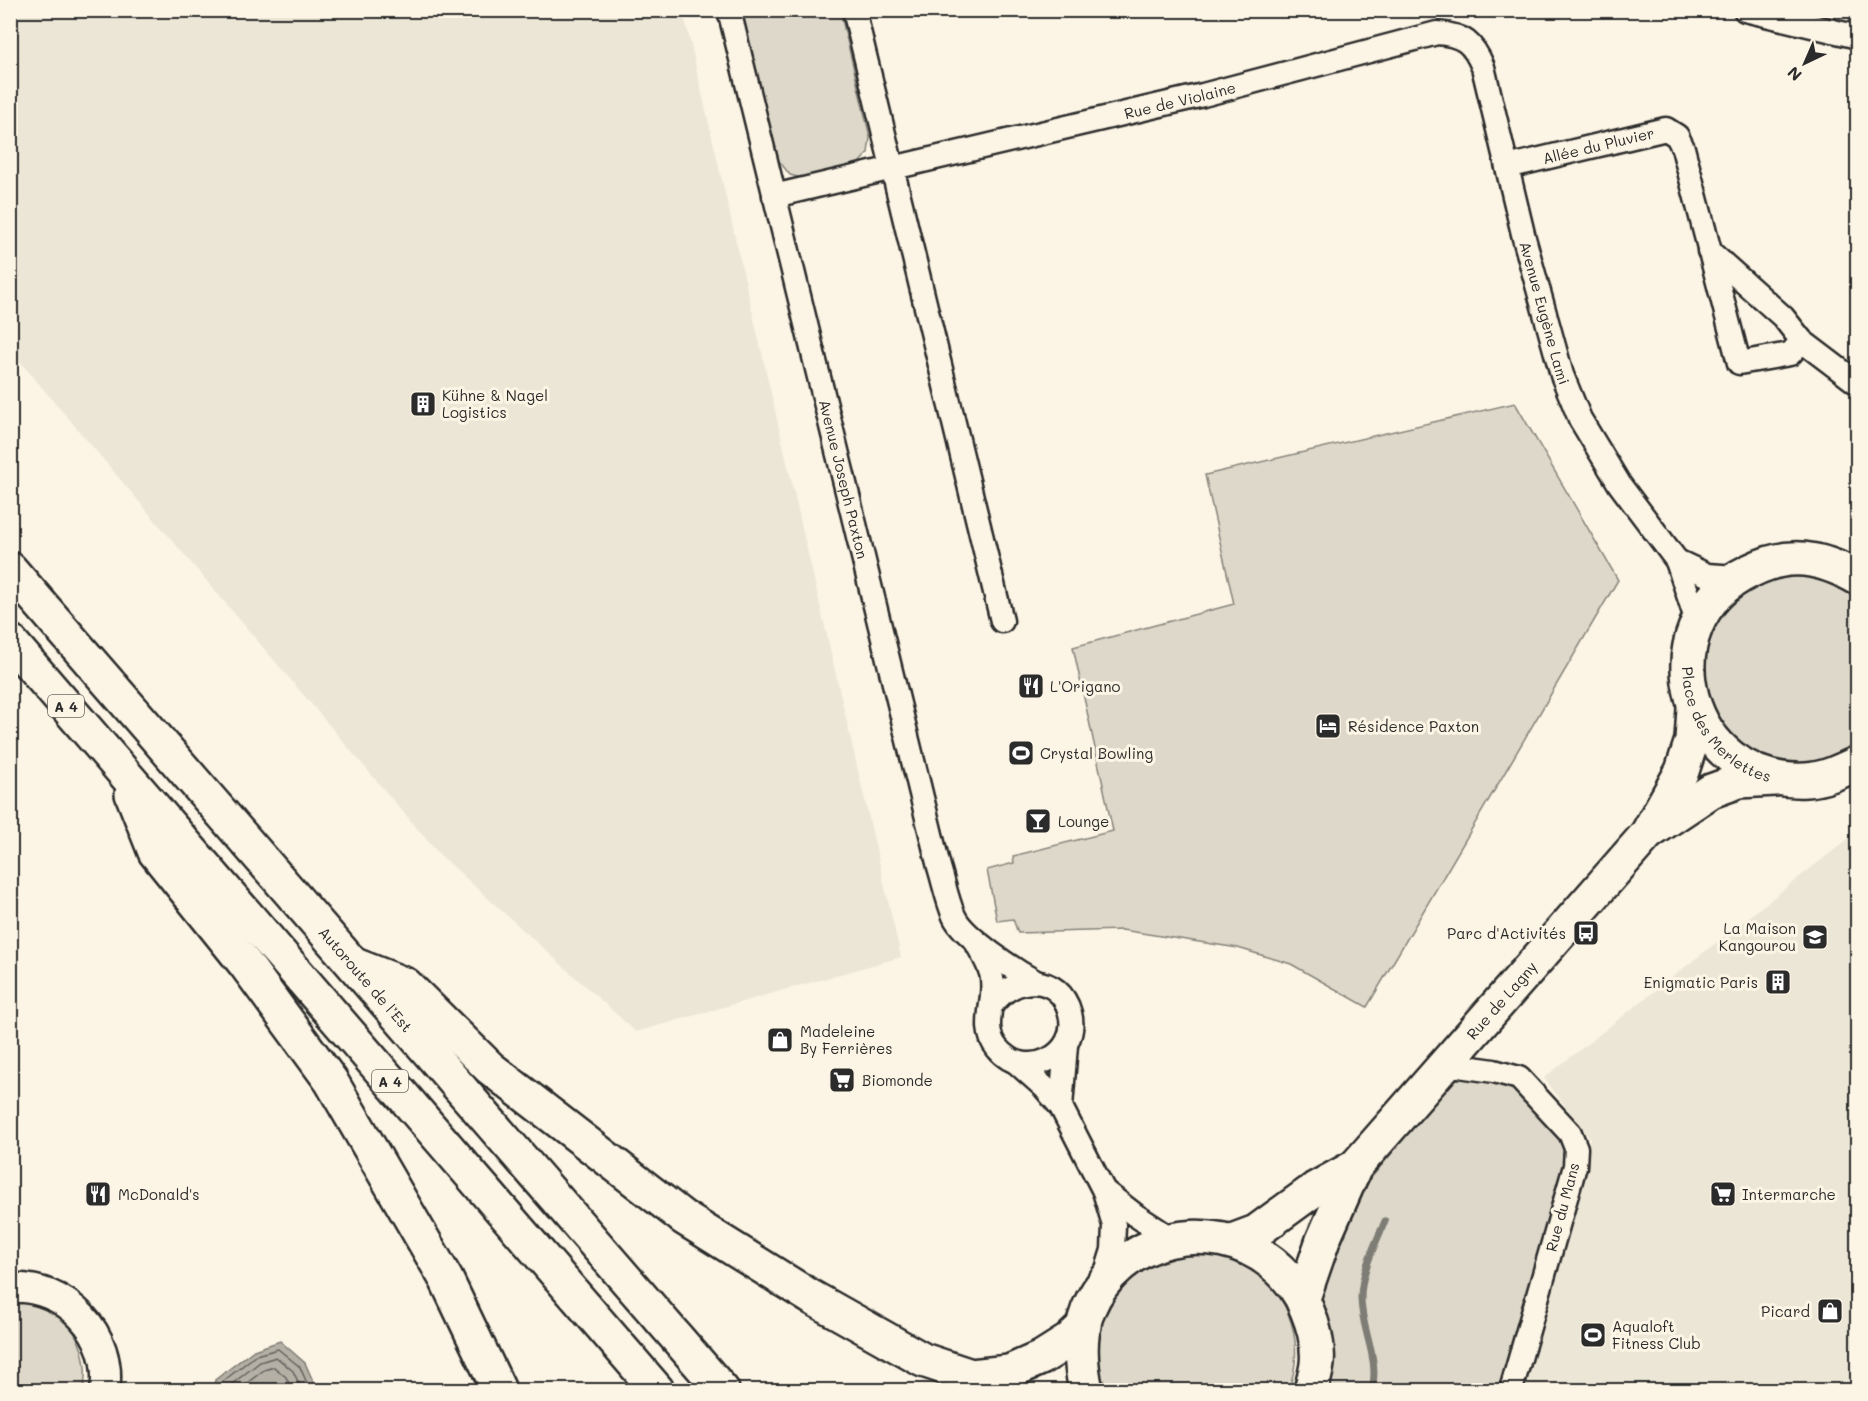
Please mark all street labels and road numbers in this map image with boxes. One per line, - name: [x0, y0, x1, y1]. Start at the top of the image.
- street label: Rue de Violaine: [1122, 77, 1238, 123]
- street label: Allée du Pluvier: [1540, 122, 1656, 168]
- street label: Avenue Eugène Lami: [1515, 239, 1575, 388]
- street label: Avenue Joseph Paxton: [815, 398, 873, 561]
- street label: Place des Merlettes: [1678, 666, 1773, 786]
- road number: A 4: [48, 695, 84, 717]
- street label: Autoroute de l’Est: [314, 922, 417, 1036]
- street label: Rue de Lagny: [1462, 957, 1541, 1043]
- road number: A 4: [372, 1070, 408, 1092]
- street label: Rue du Mans: [1541, 1160, 1583, 1254]

